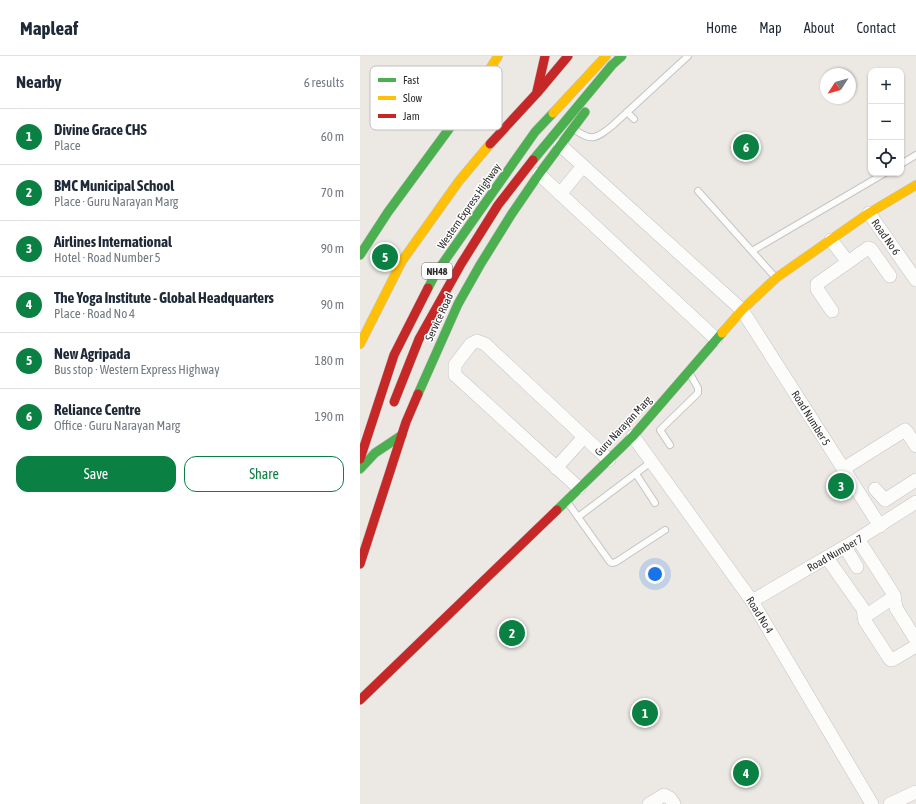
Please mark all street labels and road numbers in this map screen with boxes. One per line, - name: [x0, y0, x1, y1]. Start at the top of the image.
- street label: Western Express Highway: [435, 161, 503, 251]
- street label: Road No 6: [869, 217, 903, 257]
- road number: NH48: [422, 263, 452, 279]
- street label: Service Road: [423, 291, 455, 343]
- street label: Road Number 5: [789, 388, 833, 448]
- street label: Guru Narayan Marg: [592, 393, 654, 458]
- street label: Road Number 7: [805, 532, 865, 574]
- street label: Road No 4: [744, 595, 776, 635]

